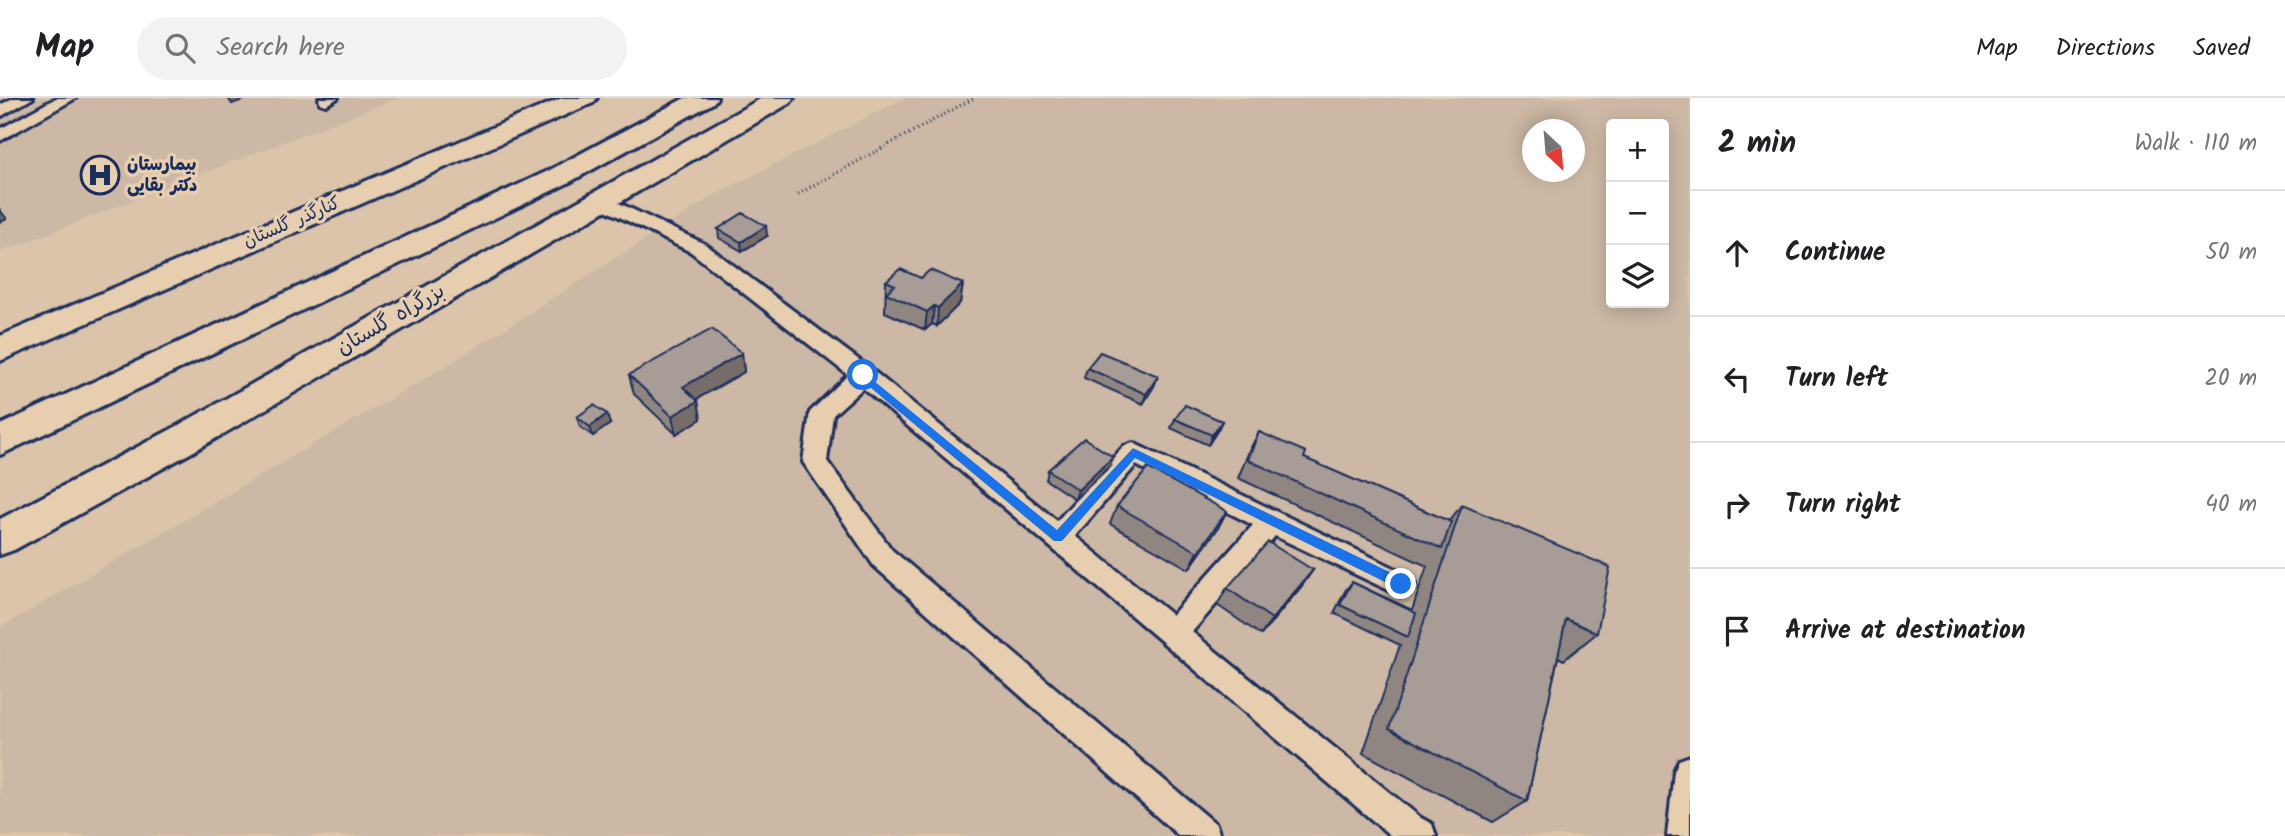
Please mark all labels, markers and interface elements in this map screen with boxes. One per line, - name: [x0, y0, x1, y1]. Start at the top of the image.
- search box: [137, 17, 627, 80]
- text: Map: [35, 22, 95, 75]
- text: Search here: [217, 27, 345, 69]
- icon: search: [161, 29, 199, 67]
- text: Map: [1976, 29, 2018, 68]
- text: Directions: [2056, 29, 2155, 68]
- text: Saved: [2193, 29, 2250, 68]
- north arrow: [1522, 119, 1585, 182]
- map controls: [1606, 119, 1669, 308]
- button: +: [1606, 119, 1669, 182]
- text: 2 min: [1718, 120, 1796, 168]
- text: Walk · 110 m: [2134, 126, 2257, 162]
- place label: بیمارستان دکتر بقایی: [127, 151, 197, 201]
- hospital icon: بیمارستان دکتر بقایی: [79, 154, 121, 196]
- button: −: [1606, 182, 1669, 245]
- street label: کنارگذر گلستان: [239, 189, 346, 257]
- text: Continue: [1785, 232, 1886, 274]
- icon: ahead: [1718, 234, 1756, 272]
- text: 50 m: [2206, 235, 2257, 271]
- button: layers: [1606, 245, 1669, 308]
- street label: بزرگراه گلستان: [330, 275, 452, 365]
- text: Turn left: [1785, 358, 1888, 400]
- route start: [847, 359, 878, 390]
- icon: left: [1718, 360, 1756, 398]
- text: 20 m: [2205, 361, 2257, 397]
- text: Turn right: [1785, 484, 1901, 526]
- icon: right: [1718, 486, 1756, 524]
- text: 40 m: [2205, 487, 2257, 523]
- route end: [1385, 568, 1416, 599]
- text: Arrive at destination: [1785, 610, 2025, 652]
- icon: arrive: [1718, 612, 1756, 650]

